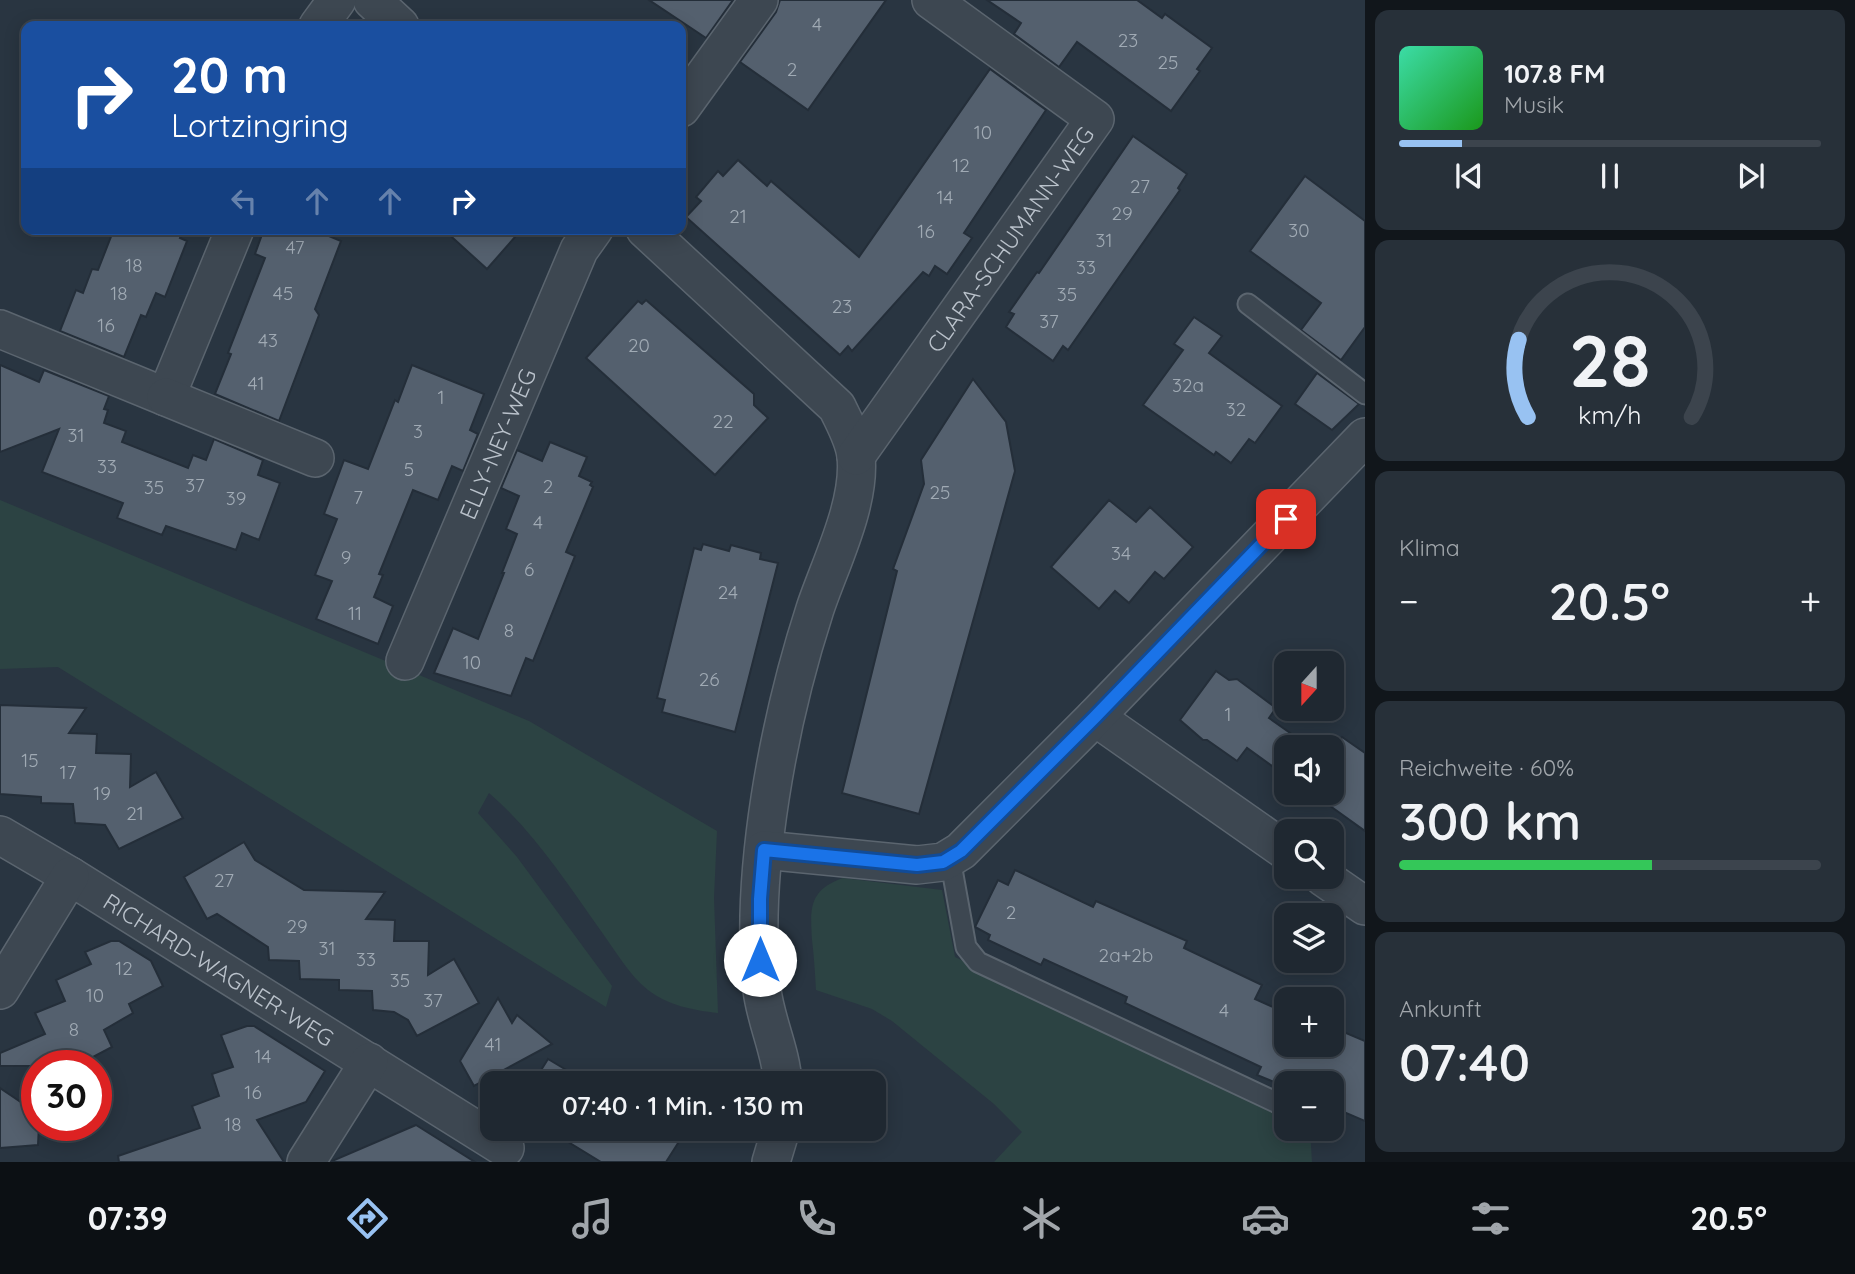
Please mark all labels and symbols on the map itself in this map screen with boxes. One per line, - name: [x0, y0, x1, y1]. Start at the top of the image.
- house number: 4: [812, 12, 822, 36]
- house number: 23: [1118, 28, 1138, 52]
- house number: 25: [1158, 50, 1178, 74]
- house number: 2: [787, 57, 797, 81]
- street label: CLARA-SCHUMANN-WEG: [920, 120, 1100, 358]
- house number: 10: [974, 120, 992, 144]
- house number: 12: [952, 153, 970, 177]
- house number: 27: [1130, 174, 1150, 198]
- house number: 14: [937, 185, 953, 209]
- house number: 29: [1111, 201, 1133, 225]
- house number: 21: [729, 204, 747, 228]
- house number: 30: [1288, 218, 1310, 242]
- house number: 16: [917, 219, 935, 243]
- house number: 31: [1096, 228, 1113, 252]
- house number: 47: [285, 235, 305, 259]
- house number: 18: [125, 253, 143, 277]
- house number: 33: [1076, 255, 1096, 279]
- house number: 18: [110, 281, 128, 305]
- house number: 45: [273, 281, 293, 305]
- house number: 35: [1057, 282, 1077, 306]
- house number: 23: [832, 294, 852, 318]
- house number: 37: [1039, 309, 1059, 333]
- house number: 16: [97, 313, 115, 337]
- house number: 43: [258, 328, 278, 352]
- house number: 20: [628, 333, 650, 357]
- street label: ELLY-NEY-WEG: [452, 364, 542, 523]
- house number: 41: [248, 371, 264, 395]
- house number: 32a: [1172, 373, 1204, 397]
- house number: 1: [437, 385, 445, 409]
- house number: 32: [1226, 397, 1246, 421]
- house number: 22: [712, 409, 734, 433]
- house number: 3: [413, 419, 423, 443]
- house number: 31: [68, 423, 85, 447]
- house number: 33: [97, 454, 117, 478]
- house number: 5: [404, 457, 414, 481]
- house number: 37: [185, 473, 205, 497]
- house number: 2: [543, 474, 553, 498]
- house number: 35: [144, 475, 164, 499]
- house number: 25: [930, 480, 950, 504]
- house number: 7: [353, 485, 363, 509]
- house number: 39: [226, 486, 246, 510]
- pin: [1256, 489, 1316, 549]
- house number: 4: [533, 510, 543, 534]
- house number: 34: [1111, 541, 1131, 565]
- house number: 9: [341, 545, 351, 569]
- house number: 6: [524, 557, 534, 581]
- house number: 24: [718, 580, 738, 604]
- house number: 11: [348, 601, 362, 625]
- house number: 8: [504, 618, 514, 642]
- house number: 10: [463, 650, 481, 674]
- north arrow: [1274, 651, 1344, 721]
- house number: 26: [699, 667, 719, 691]
- house number: 1: [1224, 702, 1232, 726]
- house number: 15: [21, 748, 39, 772]
- house number: 17: [60, 760, 77, 784]
- house number: 19: [93, 781, 111, 805]
- house number: 21: [126, 801, 144, 825]
- house number: 27: [214, 868, 234, 892]
- street label: RICHARD-WAGNER-WEG: [98, 886, 340, 1052]
- house number: 2: [1006, 900, 1016, 924]
- house number: 29: [286, 914, 308, 938]
- position arrow: [723, 923, 797, 997]
- house number: 31: [319, 936, 336, 960]
- house number: 2a+2b: [1099, 943, 1153, 967]
- house number: 33: [356, 947, 376, 971]
- house number: 12: [115, 956, 133, 980]
- house number: 35: [390, 968, 410, 992]
- house number: 10: [86, 983, 104, 1007]
- house number: 37: [423, 988, 443, 1012]
- house number: 4: [1219, 998, 1229, 1022]
- house number: 8: [69, 1017, 79, 1041]
- house number: 41: [485, 1032, 501, 1056]
- house number: 14: [255, 1044, 271, 1068]
- speed limit sign: 30: [21, 1050, 112, 1141]
- house number: 16: [244, 1080, 262, 1104]
- house number: 18: [224, 1112, 242, 1136]

